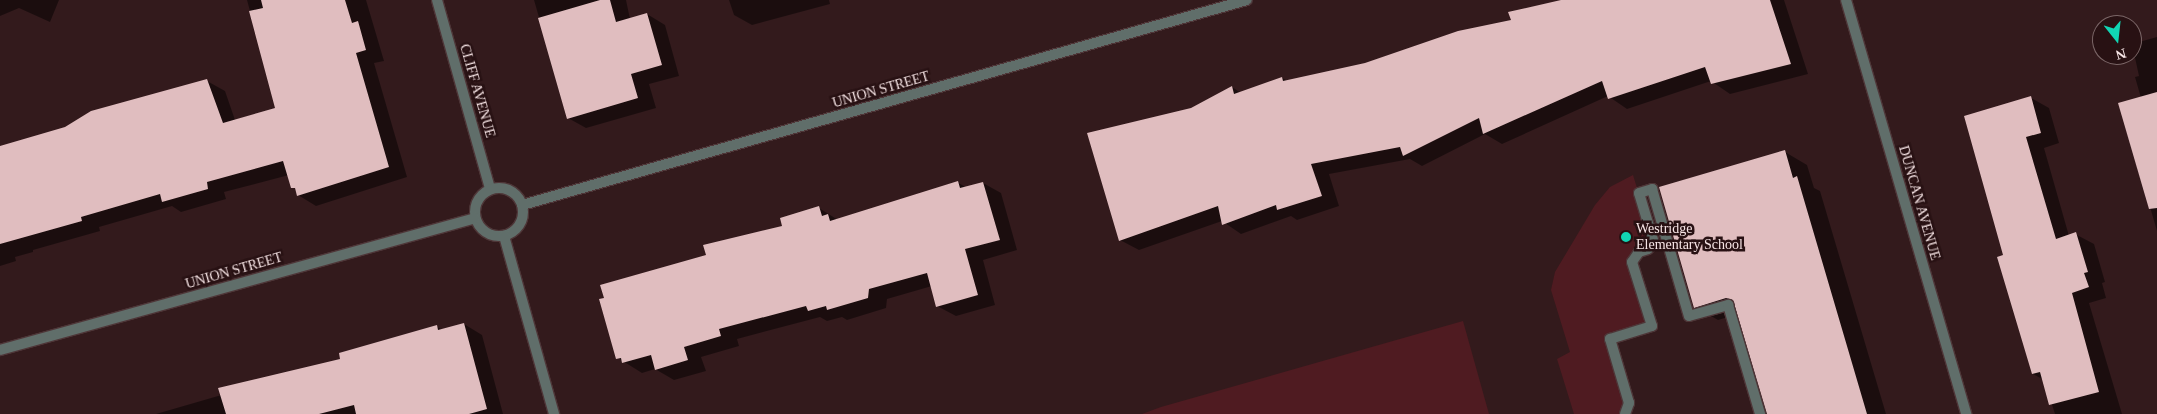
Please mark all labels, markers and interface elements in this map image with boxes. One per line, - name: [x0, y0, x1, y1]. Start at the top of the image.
- north arrow: [2092, 15, 2142, 65]
- street label: CLIFF AVENUE: [456, 42, 498, 140]
- text: N: [2114, 45, 2128, 63]
- street label: UNION STREET: [831, 68, 931, 112]
- street label: DUNCAN AVENUE: [1895, 143, 1943, 263]
- place label: Westridge Elementary School: [1636, 221, 1743, 253]
- marker: Westridge Elementary School: [1620, 231, 1632, 243]
- street label: UNION STREET: [184, 249, 284, 293]

